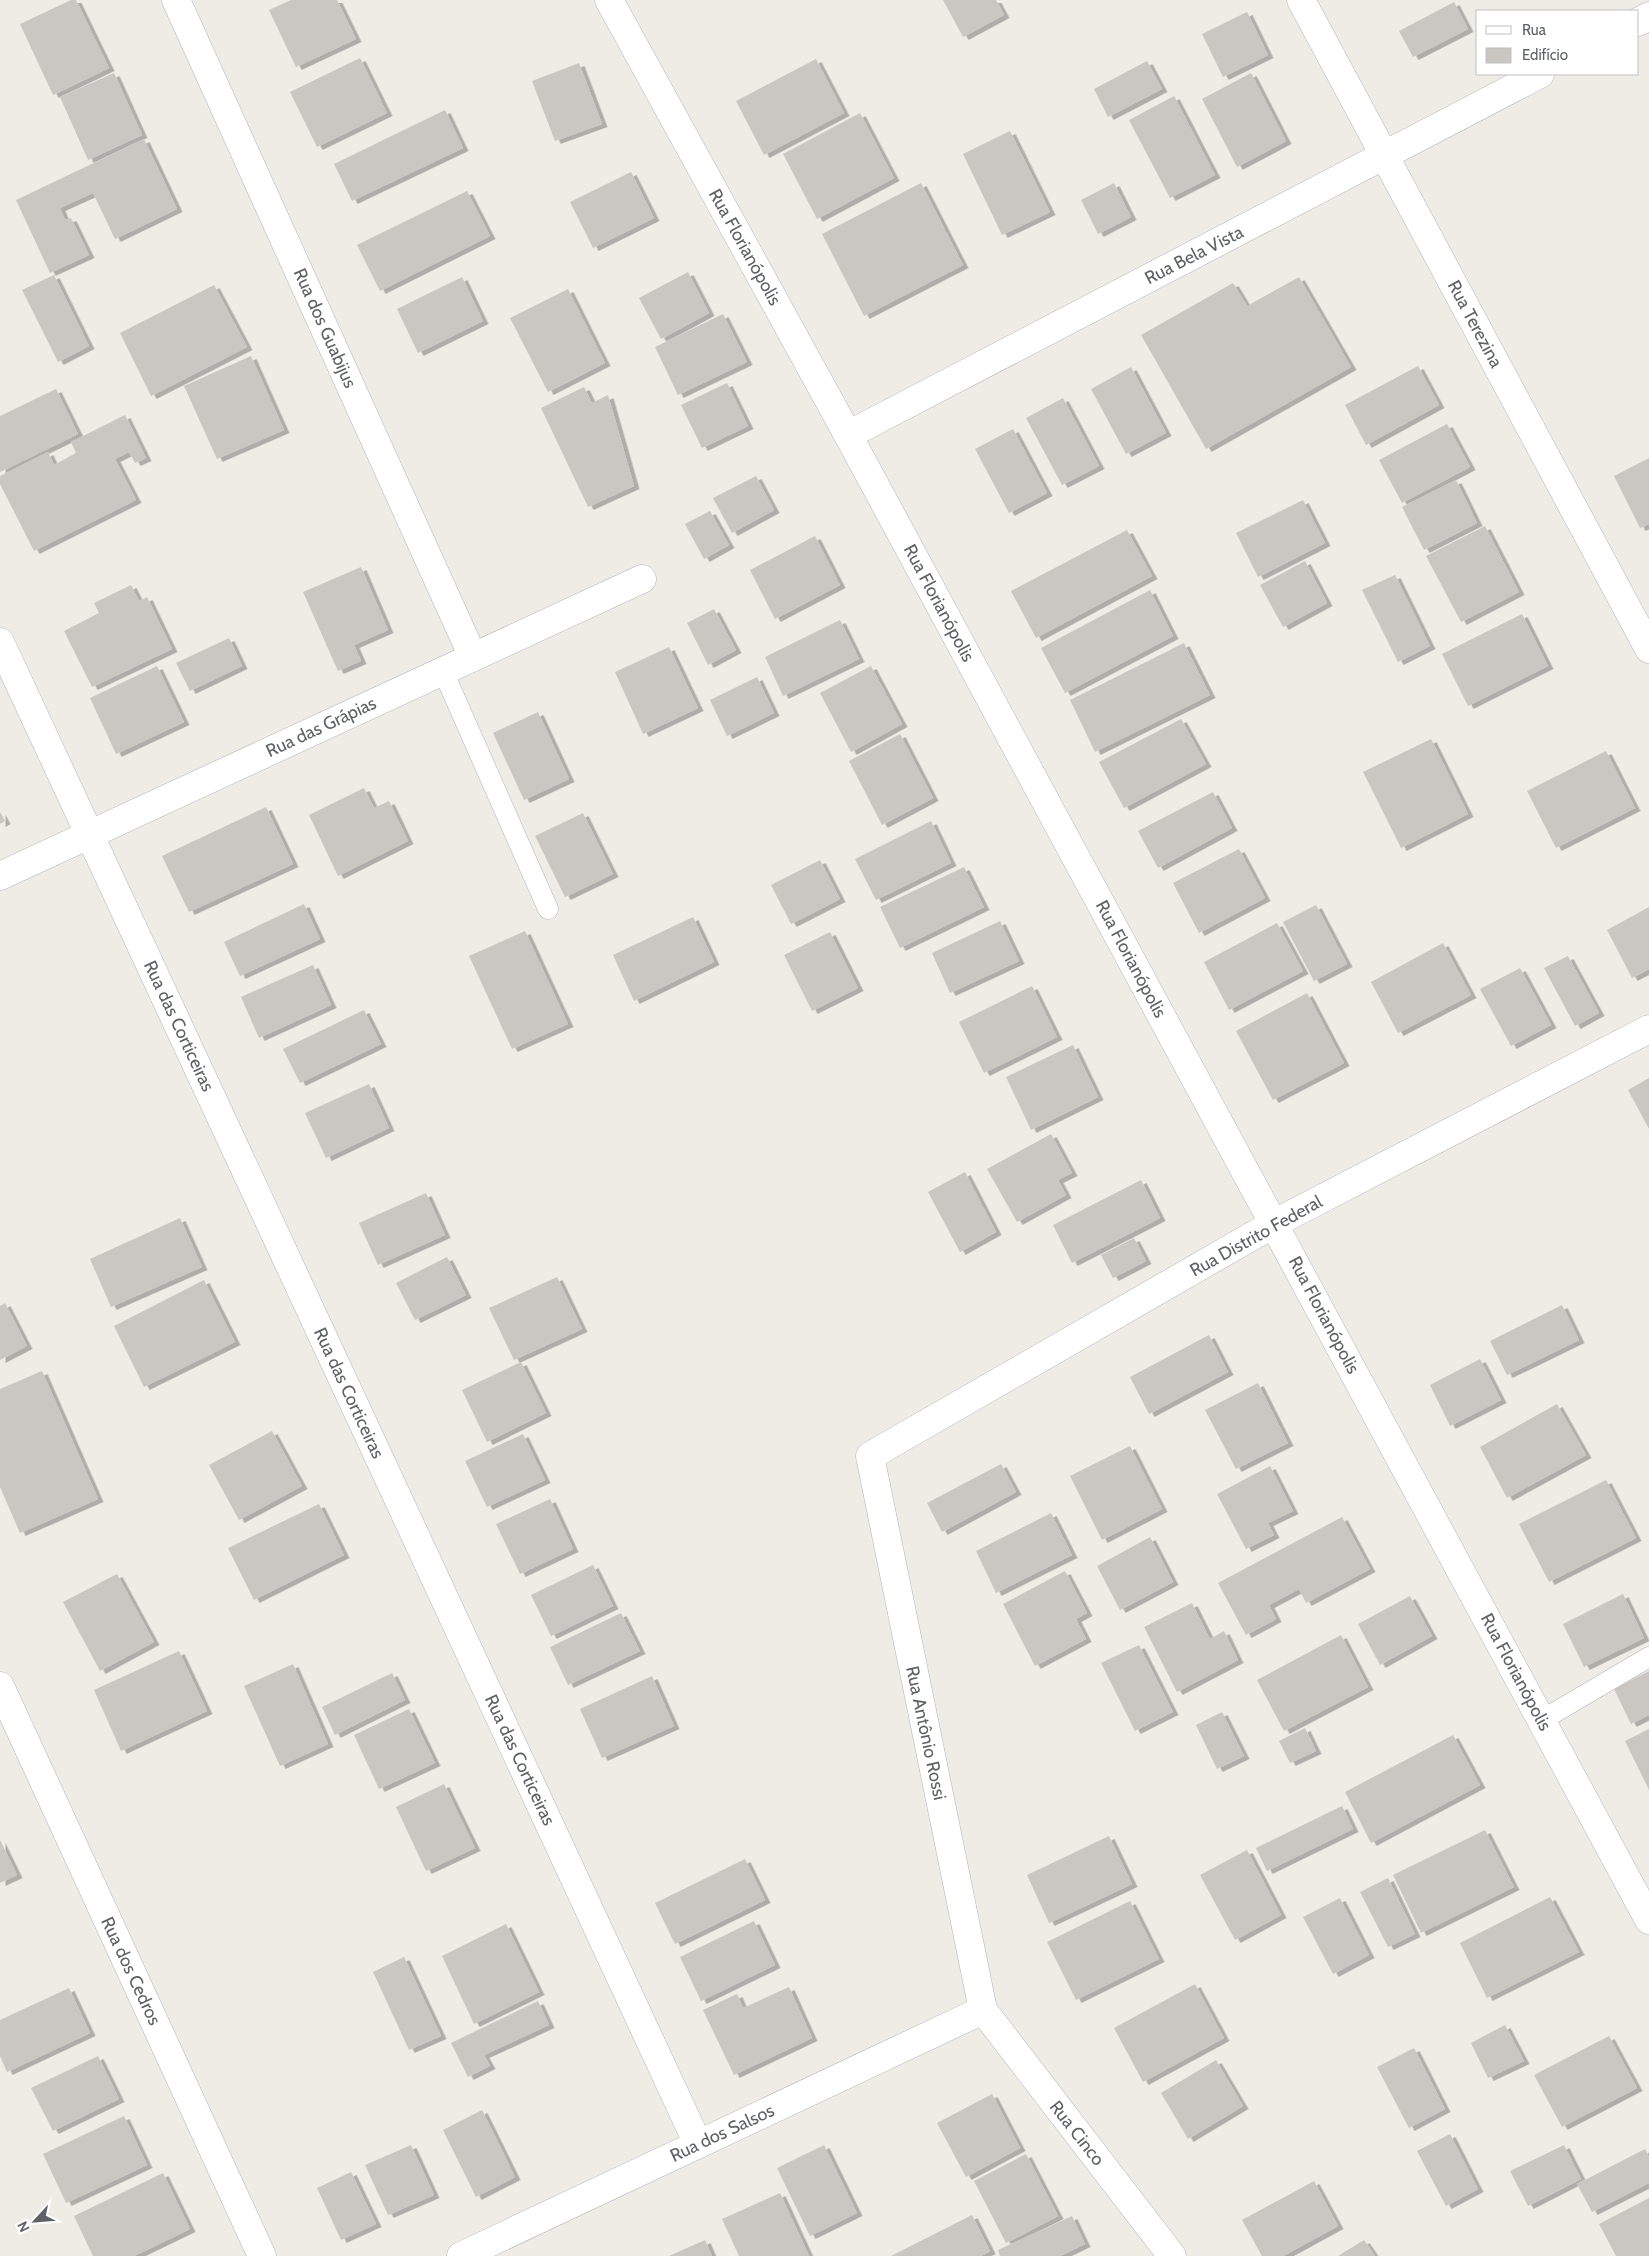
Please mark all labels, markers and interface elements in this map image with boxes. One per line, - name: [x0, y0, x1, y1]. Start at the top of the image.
- legend: [1476, 10, 1639, 75]
- text: Rua: [1522, 21, 1547, 39]
- text: Edifício: [1522, 46, 1568, 64]
- street label: Rua Florianópolis: [704, 185, 786, 309]
- street label: Rua Bela Vista: [1141, 221, 1247, 289]
- street label: Rua dos Guabijus: [289, 265, 361, 391]
- street label: Rua Terezina: [1443, 277, 1507, 372]
- street label: Rua Florianópolis: [899, 541, 979, 665]
- street label: Rua das Grápias: [262, 692, 380, 762]
- street label: Rua Florianópolis: [1091, 897, 1171, 1021]
- street label: Rua das Corticeiras: [139, 957, 219, 1095]
- street label: Rua Distrito Federal: [1186, 1190, 1327, 1281]
- street label: Rua Florianópolis: [1284, 1253, 1364, 1377]
- street label: Rua das Corticeiras: [309, 1324, 389, 1462]
- street label: Rua Florianópolis: [1476, 1610, 1556, 1734]
- street label: Rua Antônio Rossi: [901, 1664, 951, 1802]
- street label: Rua das Corticeiras: [480, 1691, 560, 1829]
- street label: Rua dos Cedros: [96, 1913, 166, 2029]
- street label: Rua Cinco: [1045, 2096, 1109, 2170]
- street label: Rua dos Salsos: [666, 2099, 778, 2167]
- north arrow: [10, 2196, 60, 2246]
- text: N: [13, 2218, 34, 2235]

